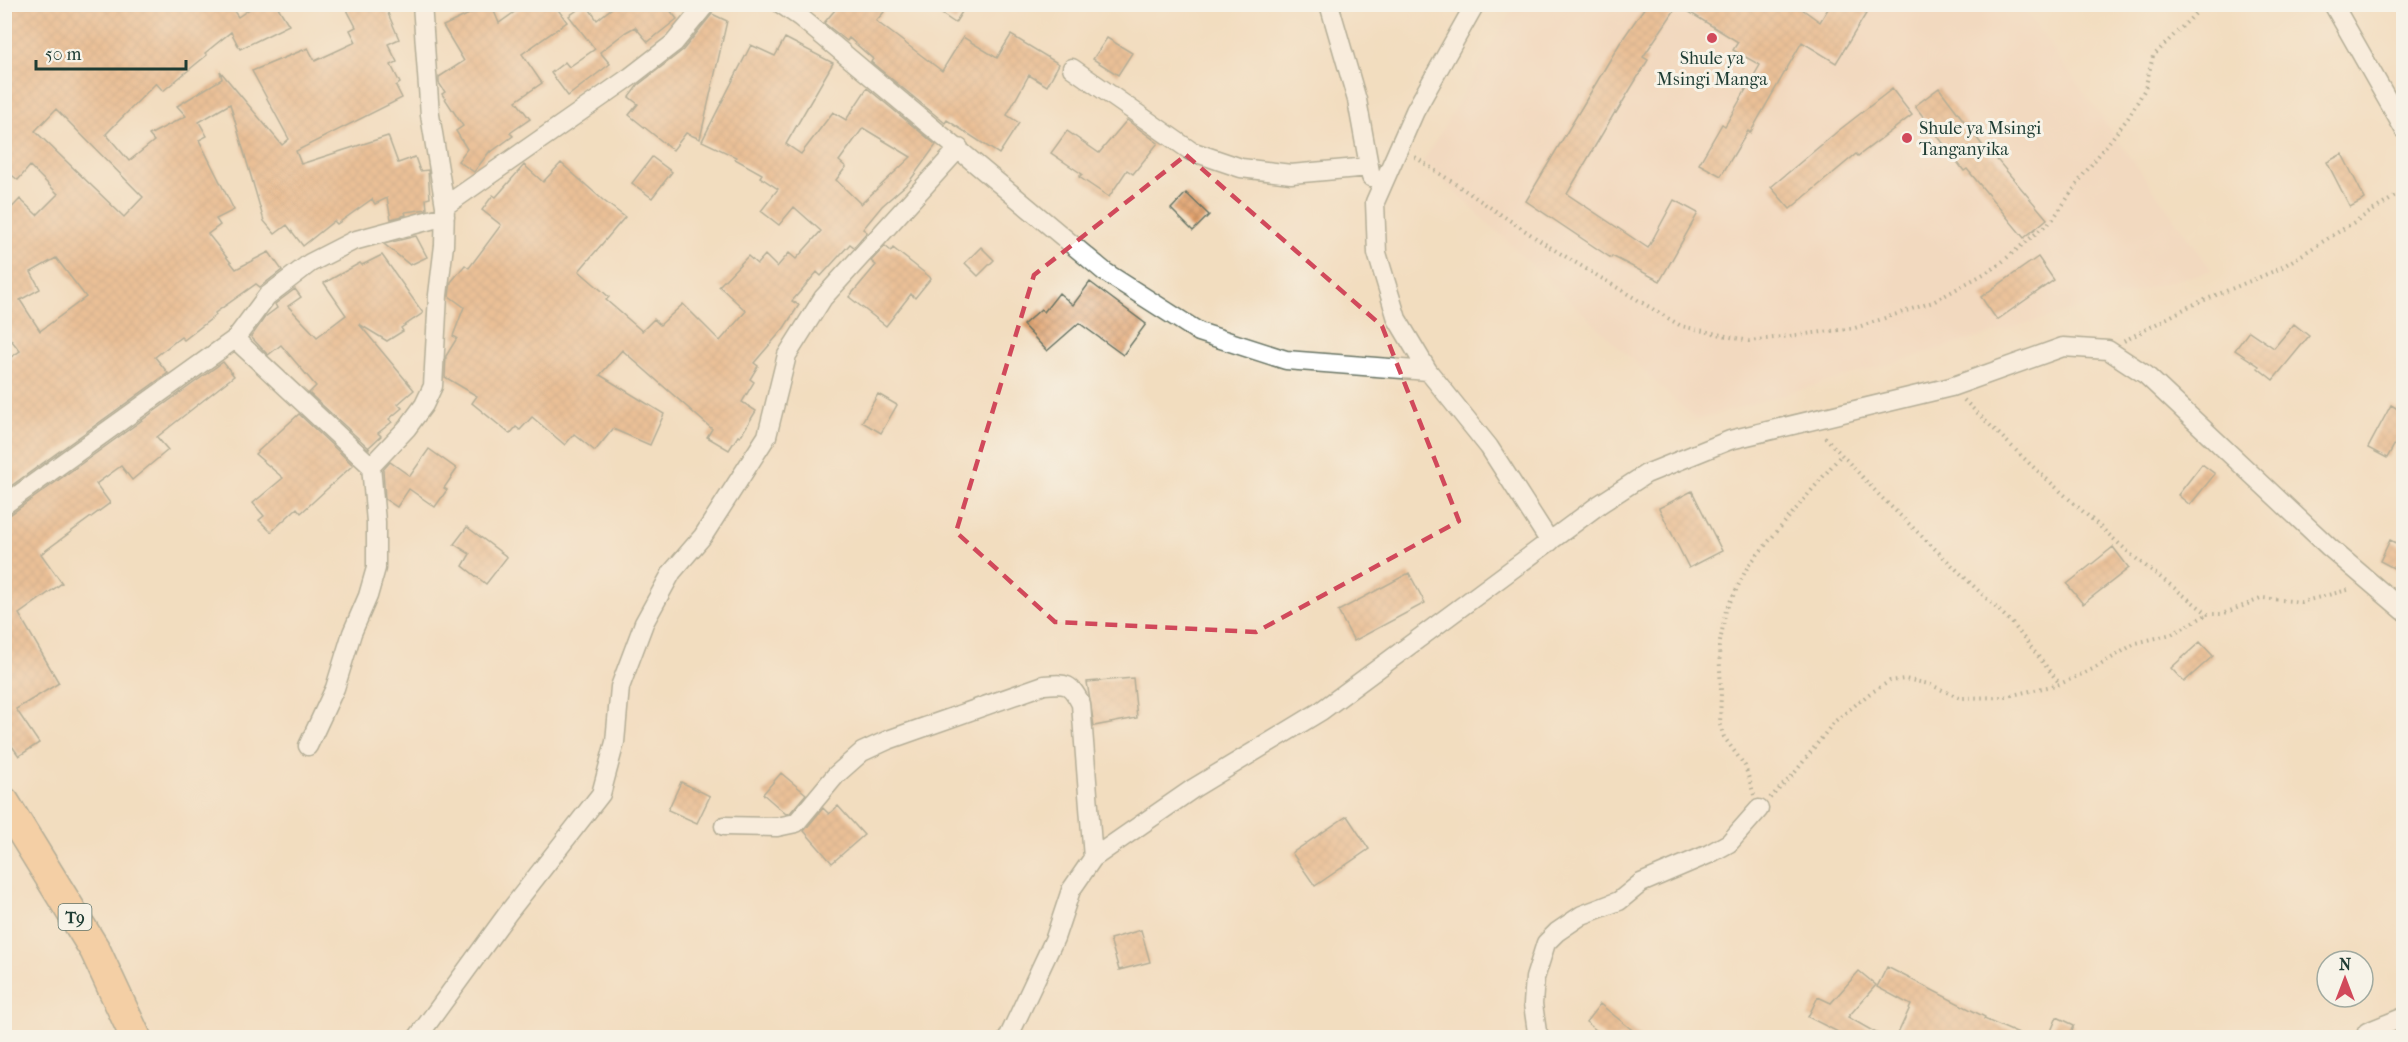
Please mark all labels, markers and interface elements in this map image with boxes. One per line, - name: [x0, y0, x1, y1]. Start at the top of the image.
- marker: Shule ya Msingi Manga: [1705, 31, 1719, 45]
- scale bar: [36, 33, 186, 71]
- text: 50 m: [45, 44, 82, 65]
- place label: Shule ya Msingi Manga: [1657, 48, 1768, 90]
- place label: Shule ya Msingi Tanganyika: [1919, 118, 2042, 160]
- marker: Shule ya Msingi Tanganyika: [1900, 131, 1914, 145]
- road number: T9: [58, 904, 92, 930]
- north arrow: [2315, 949, 2375, 1009]
- text: N: [2339, 955, 2352, 974]

